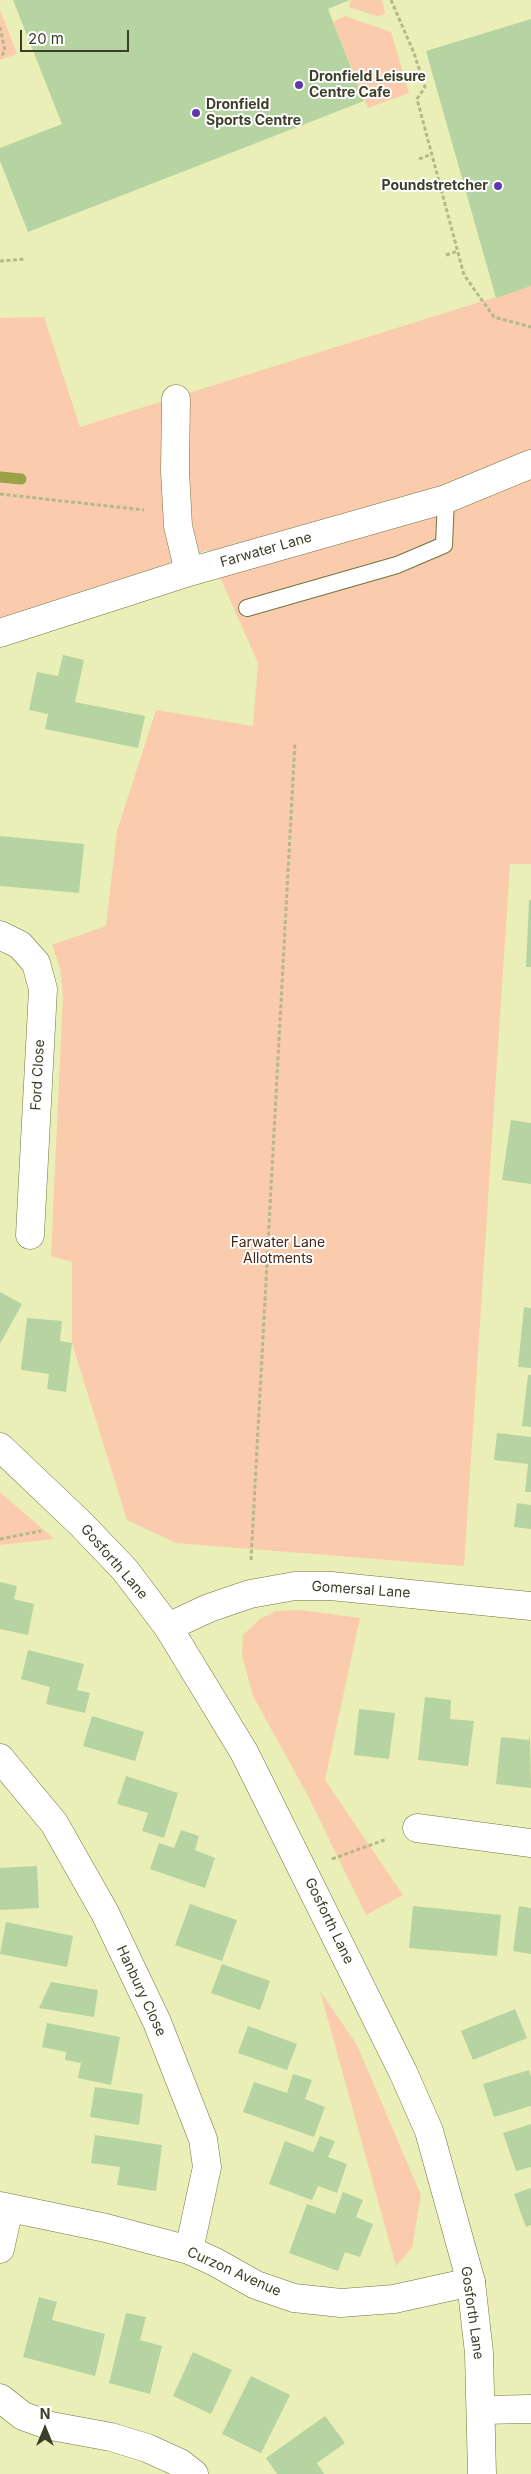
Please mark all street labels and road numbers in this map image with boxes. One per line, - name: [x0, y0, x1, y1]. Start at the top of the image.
- street label: Farwater Lane: [218, 529, 314, 571]
- street label: Ford Close: [28, 1039, 48, 1111]
- street label: Gosforth Lane: [77, 1521, 151, 1603]
- street label: Gomersal Lane: [311, 1578, 411, 1602]
- street label: Gosforth Lane: [301, 1875, 357, 1967]
- street label: Hanbury Close: [113, 1943, 169, 2039]
- street label: Curzon Avenue: [184, 2244, 284, 2300]
- street label: Gosforth Lane: [457, 2265, 487, 2361]

